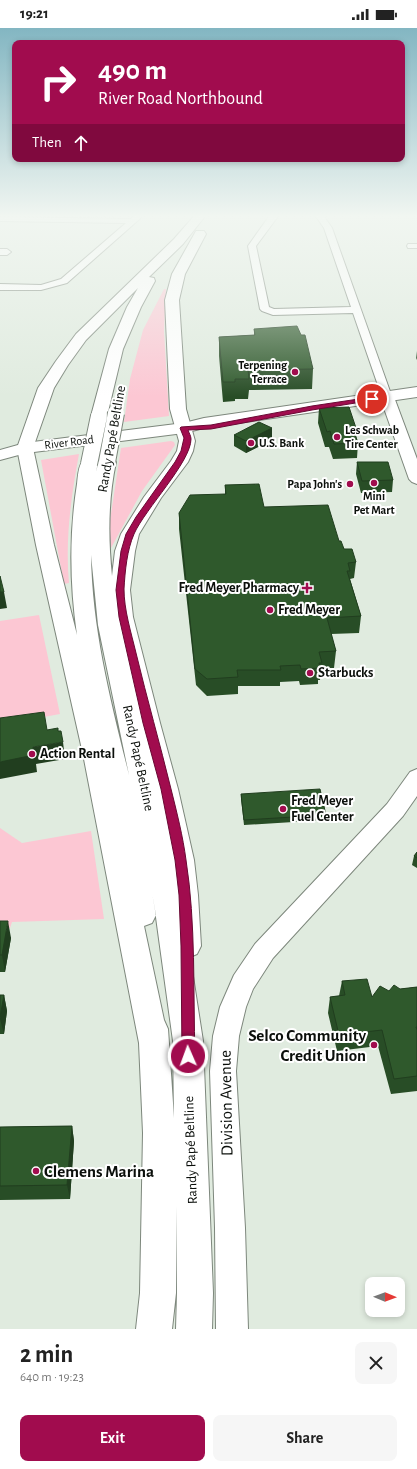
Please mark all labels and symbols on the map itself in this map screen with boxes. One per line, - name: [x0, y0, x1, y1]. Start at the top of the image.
- place label: Terpening Terrace: [238, 359, 288, 385]
- marker: Terpening Terrace: [290, 367, 300, 377]
- pin: [355, 382, 389, 416]
- street label: Randy Papé Beltline: [96, 385, 128, 493]
- place label: Les Schwab Tire Center: [345, 424, 399, 450]
- marker: Les Schwab Tire Center: [332, 432, 342, 442]
- street label: River Road: [44, 433, 94, 451]
- place label: U.S. Bank: [259, 437, 304, 449]
- marker: U.S. Bank: [246, 438, 256, 448]
- place label: Papa John's: [287, 478, 342, 490]
- marker: Mini Pet Mart: [369, 478, 379, 488]
- marker: Papa John's: [345, 479, 355, 489]
- place label: Mini Pet Mart: [353, 490, 395, 516]
- place label: Fred Meyer Pharmacy: [178, 581, 300, 595]
- marker: Fred Meyer Pharmacy: [302, 583, 312, 593]
- place label: Fred Meyer: [278, 603, 340, 617]
- marker: Fred Meyer: [265, 605, 275, 615]
- place label: Starbucks: [318, 666, 373, 680]
- marker: Starbucks: [305, 668, 315, 678]
- street label: Randy Papé Beltline: [120, 704, 156, 812]
- place label: Action Rental: [40, 747, 115, 761]
- marker: Action Rental: [27, 749, 37, 759]
- place label: Fred Meyer Fuel Center: [291, 794, 354, 824]
- marker: Fred Meyer Fuel Center: [278, 804, 288, 814]
- place label: Selco Community Credit Union: [248, 1027, 366, 1064]
- position arrow: [167, 1035, 209, 1077]
- marker: Selco Community Credit Union: [369, 1040, 379, 1050]
- street label: Division Avenue: [217, 1050, 235, 1156]
- street label: Randy Papé Beltline: [182, 1096, 200, 1204]
- place label: Clemens Marina: [44, 1163, 154, 1180]
- marker: Clemens Marina: [31, 1166, 41, 1176]
- north arrow: [365, 1277, 405, 1317]

